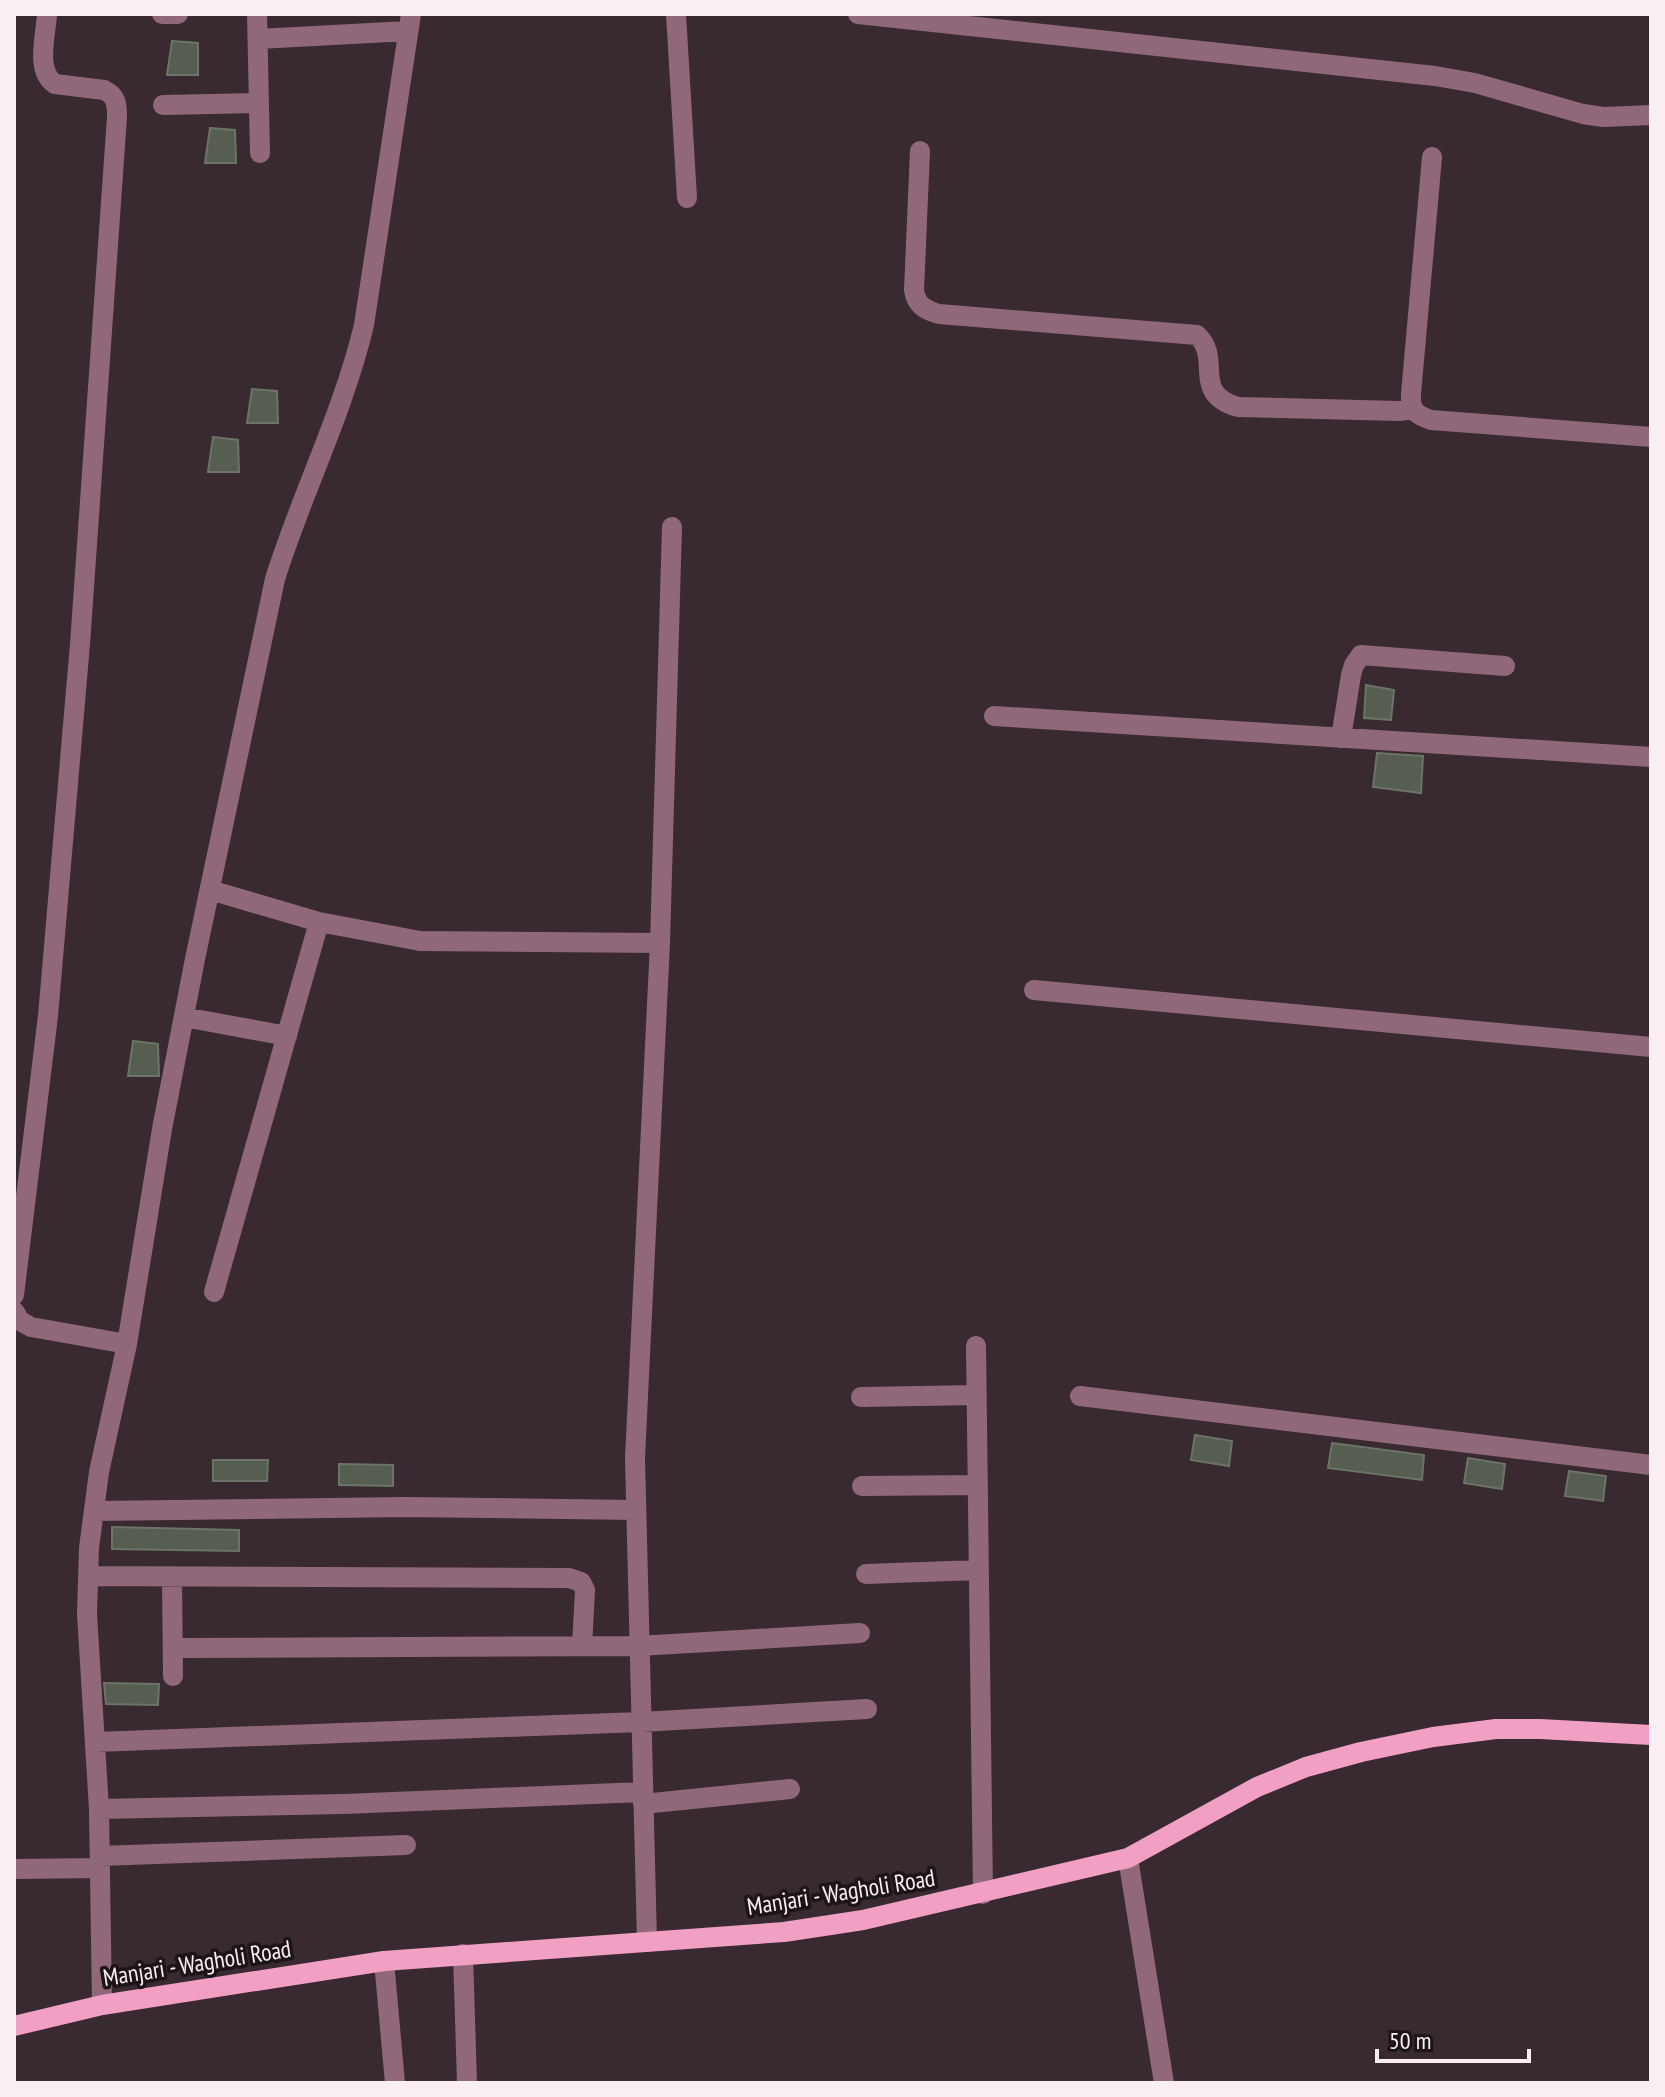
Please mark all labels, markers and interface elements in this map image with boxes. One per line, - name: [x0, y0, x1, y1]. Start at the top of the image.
- street label: Manjari - Wagholi Road: [745, 1862, 937, 1922]
- street label: Manjari - Wagholi Road: [101, 1933, 293, 1993]
- scale bar: [1377, 2013, 1529, 2063]
- text: 50 m: [1389, 2025, 1431, 2056]

